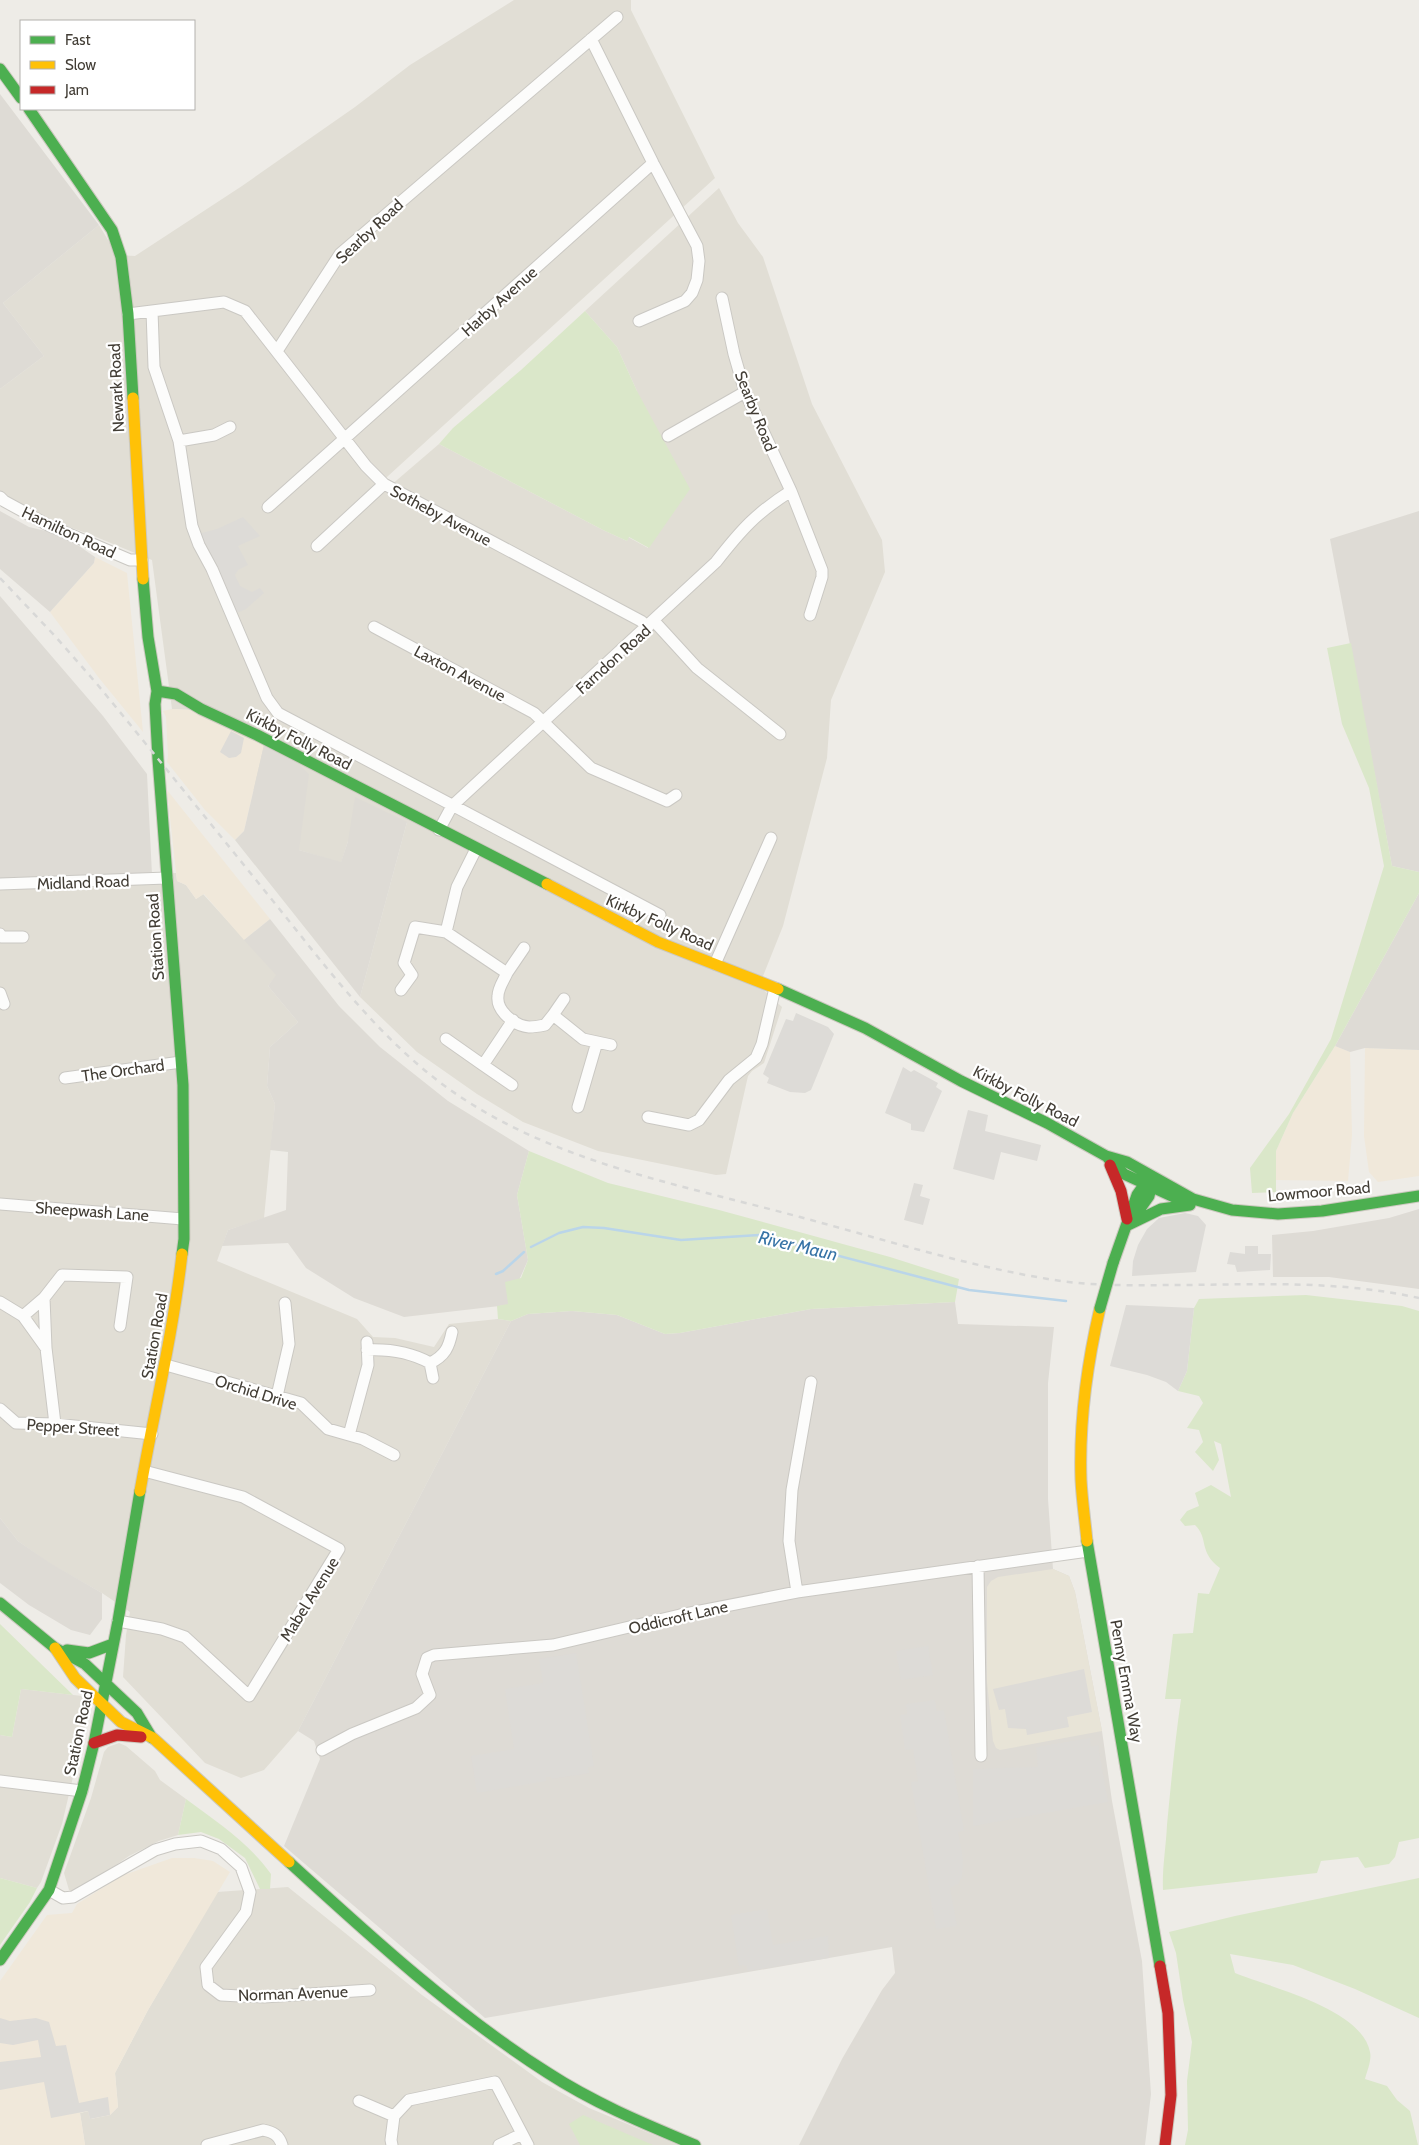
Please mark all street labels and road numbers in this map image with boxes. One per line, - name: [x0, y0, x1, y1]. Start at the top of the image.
- street label: Searby Road: [332, 195, 407, 267]
- street label: Harby Avenue: [458, 263, 541, 340]
- street label: Newark Road: [105, 343, 128, 433]
- street label: Searby Road: [731, 368, 780, 454]
- street label: Sotheby Avenue: [387, 481, 494, 550]
- street label: Hamilton Road: [19, 502, 119, 562]
- street label: Farndon Road: [572, 621, 655, 698]
- street label: Laxton Avenue: [411, 641, 509, 705]
- street label: Kirkby Folly Road: [243, 705, 355, 774]
- street label: Midland Road: [36, 871, 130, 894]
- street label: Kirkby Folly Road: [603, 890, 717, 955]
- street label: Station Road: [143, 893, 168, 981]
- street label: The Orchard: [81, 1055, 166, 1086]
- street label: Kirkby Folly Road: [970, 1062, 1082, 1131]
- street label: Lowmoor Road: [1267, 1178, 1371, 1205]
- street label: Sheepwash Lane: [34, 1198, 150, 1225]
- street label: Station Road: [138, 1292, 171, 1381]
- street label: Orchid Drive: [213, 1371, 299, 1414]
- street label: Pepper Street: [26, 1415, 121, 1440]
- street label: Mabel Avenue: [276, 1554, 343, 1645]
- street label: Oddicroft Lane: [627, 1597, 730, 1638]
- street label: Penny Emma Way: [1106, 1618, 1147, 1744]
- street label: Station Road: [60, 1689, 97, 1778]
- street label: Norman Avenue: [238, 1982, 348, 2005]

